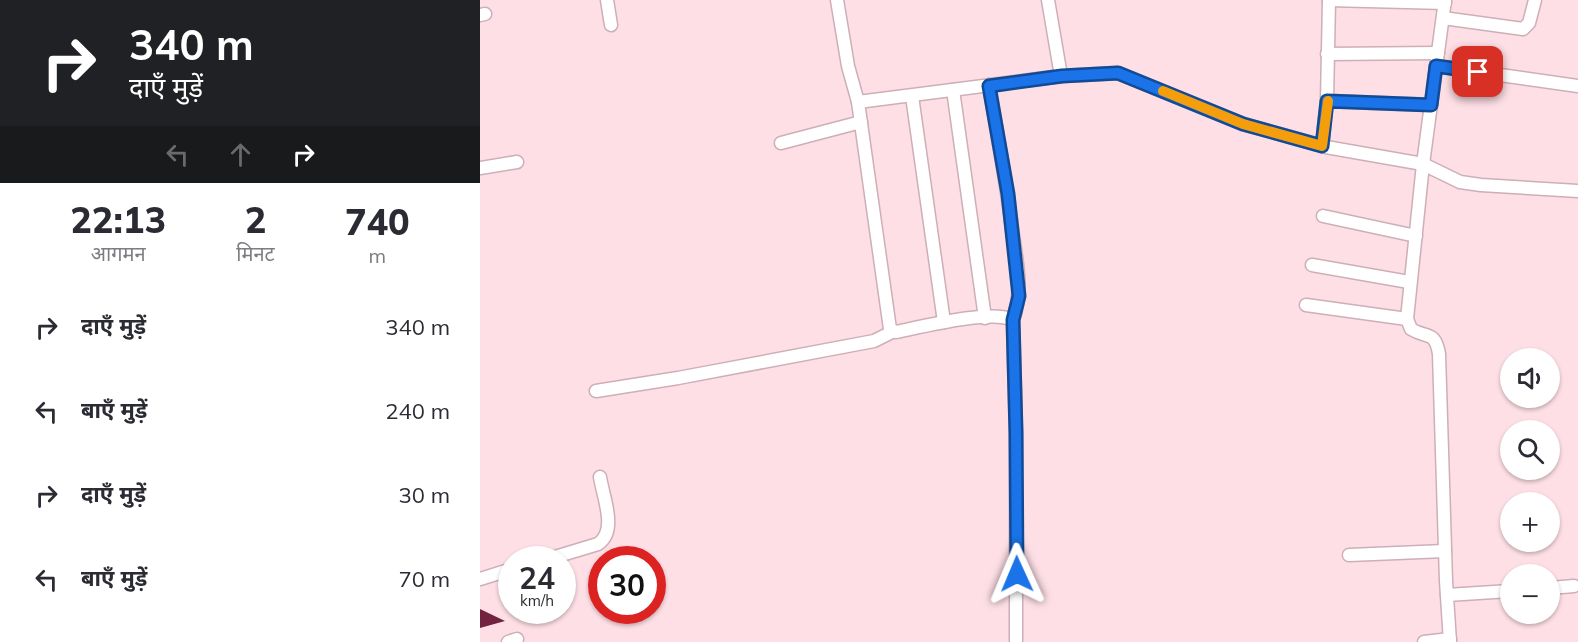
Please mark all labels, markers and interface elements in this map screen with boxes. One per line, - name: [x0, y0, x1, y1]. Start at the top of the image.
- text: 340 m: [129, 18, 254, 71]
- icon: right: [30, 24, 108, 102]
- pin: [1452, 46, 1503, 97]
- icon: arrive: [1461, 55, 1494, 88]
- text: दाएँ मुड़ें: [129, 70, 203, 104]
- icon: left: [161, 138, 194, 171]
- icon: ahead: [224, 138, 257, 171]
- icon: right: [287, 138, 320, 171]
- text: 22:13: [70, 197, 166, 242]
- text: 2: [245, 197, 266, 242]
- text: 740: [345, 199, 410, 244]
- text: आगमन: [91, 241, 146, 266]
- text: मिनट: [236, 241, 275, 266]
- text: m: [369, 243, 386, 268]
- icon: right: [30, 311, 63, 344]
- text: दाएँ मुड़ें: [81, 312, 146, 340]
- text: 340 m: [385, 313, 450, 341]
- map controls: [1500, 348, 1560, 624]
- button: sound: [1500, 348, 1560, 408]
- icon: left: [30, 395, 63, 428]
- text: बाएँ मुड़ें: [81, 396, 147, 424]
- text: 240 m: [385, 397, 450, 425]
- button: search: [1500, 420, 1560, 480]
- icon: right: [30, 479, 63, 512]
- text: दाएँ मुड़ें: [81, 480, 146, 508]
- text: 30 m: [399, 481, 450, 509]
- button: +: [1500, 492, 1560, 552]
- position arrow: [985, 542, 1049, 606]
- speed limit sign: 30: [588, 546, 666, 624]
- text: 24: [519, 559, 555, 597]
- icon: left: [30, 563, 63, 596]
- text: बाएँ मुड़ें: [81, 564, 147, 592]
- button: −: [1500, 564, 1560, 624]
- text: 70 m: [399, 565, 450, 593]
- text: km/h: [520, 591, 554, 610]

